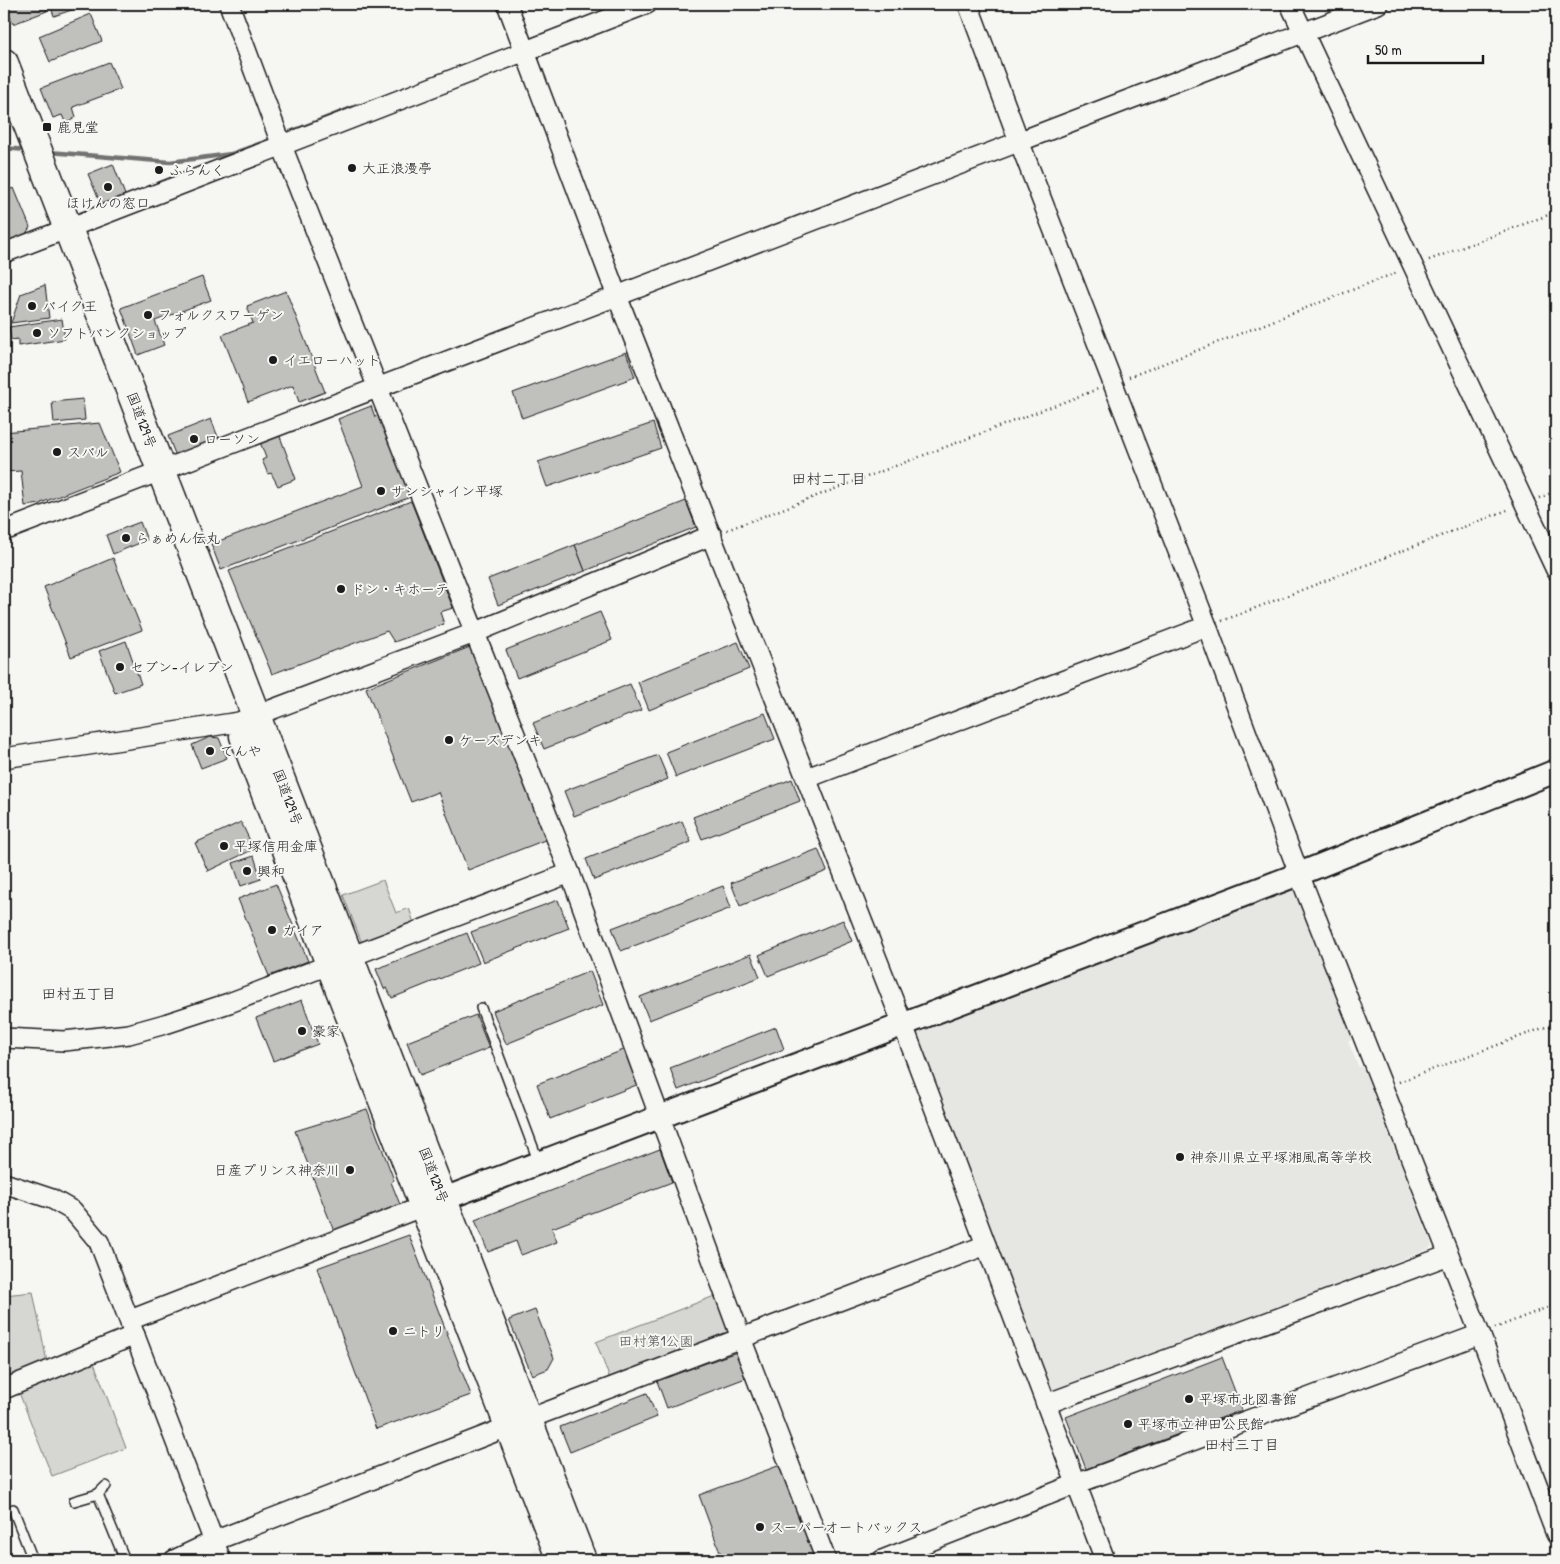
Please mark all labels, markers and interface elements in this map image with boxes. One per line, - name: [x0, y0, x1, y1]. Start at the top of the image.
- scale bar: [1368, 32, 1482, 64]
- text: 50 m: [1375, 39, 1402, 60]
- place label: 鹿見堂: [57, 117, 99, 136]
- marker: 鹿見堂: [41, 121, 53, 133]
- place label: 大正浪漫亭: [362, 158, 432, 177]
- place label: ふらんく: [169, 160, 225, 179]
- marker: 大正浪漫亭: [346, 162, 358, 174]
- marker: ふらんく: [153, 164, 165, 176]
- marker: ほけんの窓口: [102, 181, 114, 193]
- place label: ほけんの窓口: [66, 193, 150, 212]
- place label: バイク王: [42, 296, 97, 315]
- marker: バイク王: [26, 300, 38, 312]
- place label: フォルクスワーゲン: [158, 305, 284, 324]
- marker: フォルクスワーゲン: [142, 309, 154, 321]
- place label: ソフトバンクショップ: [47, 323, 186, 342]
- marker: ソフトバンクショップ: [31, 327, 43, 339]
- place label: イエローハット: [283, 350, 381, 369]
- marker: イエローハット: [267, 354, 279, 366]
- street label: 国道129号: [123, 389, 162, 451]
- place label: ローソン: [204, 429, 260, 448]
- marker: ローソン: [188, 433, 200, 445]
- place label: スバル: [67, 442, 109, 461]
- marker: スバル: [51, 446, 63, 458]
- district label: 田村二丁目: [791, 468, 867, 489]
- place label: サンシャイン平塚: [391, 481, 503, 500]
- marker: サンシャイン平塚: [375, 485, 387, 497]
- place label: らぁめん伝丸: [136, 528, 220, 547]
- marker: らぁめん伝丸: [120, 532, 132, 544]
- place label: ドン・キホーテ: [351, 579, 449, 598]
- marker: ドン・キホーテ: [335, 583, 347, 595]
- place label: セブン-イレブン: [130, 657, 234, 676]
- marker: セブン-イレブン: [114, 661, 126, 673]
- place label: ケーズデンキ: [459, 730, 542, 749]
- marker: ケーズデンキ: [443, 734, 455, 746]
- place label: てんや: [220, 741, 262, 760]
- marker: てんや: [204, 745, 216, 757]
- street label: 国道129号: [269, 766, 308, 828]
- place label: 平塚信用金庫: [234, 836, 318, 855]
- marker: 平塚信用金庫: [218, 840, 230, 852]
- place label: 興和: [257, 861, 285, 880]
- marker: 興和: [241, 865, 253, 877]
- place label: ガイア: [282, 920, 323, 939]
- marker: ガイア: [266, 924, 278, 936]
- district label: 田村五丁目: [41, 983, 117, 1004]
- place label: 豪家: [312, 1021, 340, 1040]
- marker: 豪家: [296, 1025, 308, 1037]
- street label: 国道129号: [415, 1144, 454, 1206]
- place label: 神奈川県立平塚湘風高等学校: [1190, 1147, 1372, 1166]
- marker: 神奈川県立平塚湘風高等学校: [1174, 1151, 1186, 1163]
- place label: 日産プリンス神奈川: [214, 1160, 340, 1179]
- marker: 日産プリンス神奈川: [344, 1164, 356, 1176]
- place label: ニトリ: [403, 1321, 445, 1340]
- marker: ニトリ: [387, 1325, 399, 1337]
- park label: 田村第1公園: [618, 1331, 694, 1350]
- place label: 平塚市北図書館: [1199, 1389, 1297, 1408]
- marker: 平塚市北図書館: [1183, 1393, 1195, 1405]
- place label: 平塚市立神田公民館: [1138, 1414, 1264, 1433]
- marker: 平塚市立神田公民館: [1122, 1418, 1134, 1430]
- district label: 田村三丁目: [1204, 1434, 1280, 1455]
- place label: スーパーオートバックス: [770, 1517, 922, 1536]
- marker: スーパーオートバックス: [754, 1521, 766, 1533]

